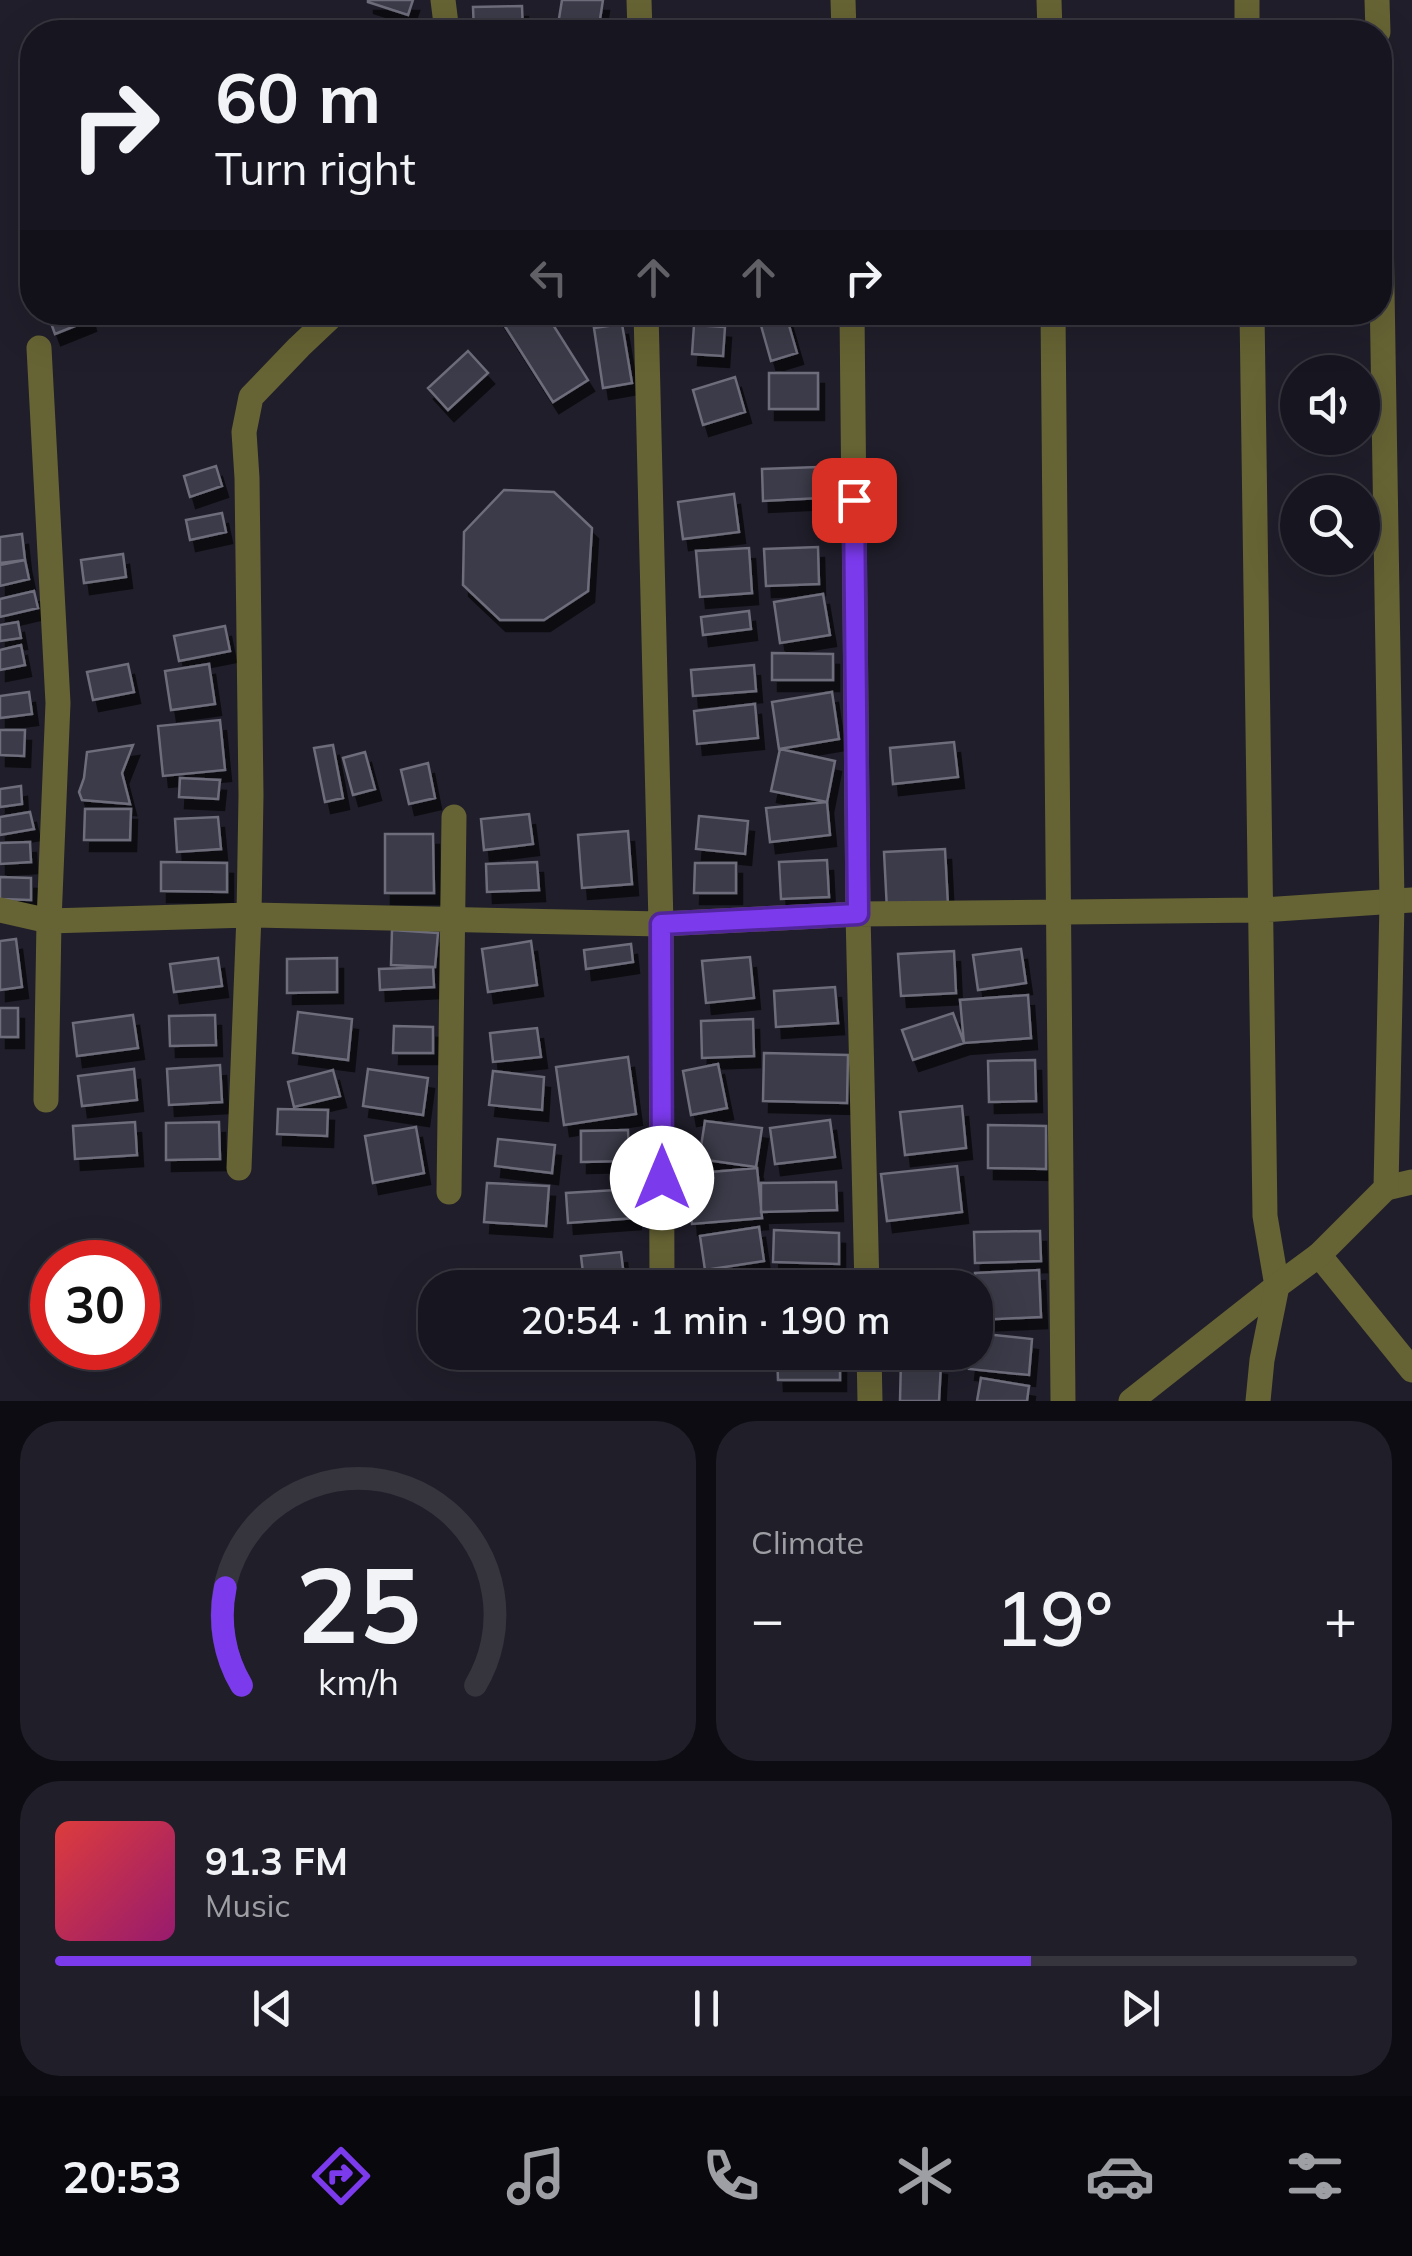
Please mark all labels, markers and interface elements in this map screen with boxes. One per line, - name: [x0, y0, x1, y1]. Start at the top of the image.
- text: 60 m: [215, 53, 381, 141]
- icon: right: [50, 60, 180, 190]
- text: Turn right: [215, 140, 416, 196]
- icon: left: [521, 250, 576, 305]
- icon: ahead: [626, 250, 681, 305]
- icon: ahead: [731, 250, 786, 305]
- icon: right: [836, 250, 891, 305]
- map controls: [1280, 355, 1380, 575]
- button: sound: [1280, 355, 1380, 455]
- pin: [812, 458, 897, 543]
- icon: arrive: [827, 473, 882, 528]
- button: search: [1280, 475, 1380, 575]
- position arrow: [610, 1126, 714, 1230]
- speed limit sign: 30: [30, 1240, 160, 1370]
- text: 20:54 · 1 min · 190 m: [520, 1296, 891, 1344]
- text: Climate: [751, 1522, 864, 1562]
- text: 25: [296, 1538, 420, 1669]
- text: 19°: [995, 1571, 1113, 1665]
- text: −: [751, 1584, 784, 1653]
- text: +: [1324, 1584, 1357, 1653]
- text: km/h: [318, 1659, 398, 1704]
- text: 91.3 FM: [205, 1837, 348, 1885]
- text: Music: [205, 1885, 290, 1925]
- icon: previous: [245, 1981, 300, 2036]
- icon: pause: [679, 1981, 734, 2036]
- icon: next: [1113, 1981, 1168, 2036]
- icon: directions: [306, 2141, 376, 2211]
- icon: music: [501, 2141, 571, 2211]
- icon: phone: [696, 2141, 766, 2211]
- icon: climate: [890, 2141, 960, 2211]
- icon: car: [1085, 2141, 1155, 2211]
- icon: filters: [1280, 2141, 1350, 2211]
- text: 20:53: [62, 2148, 182, 2204]

